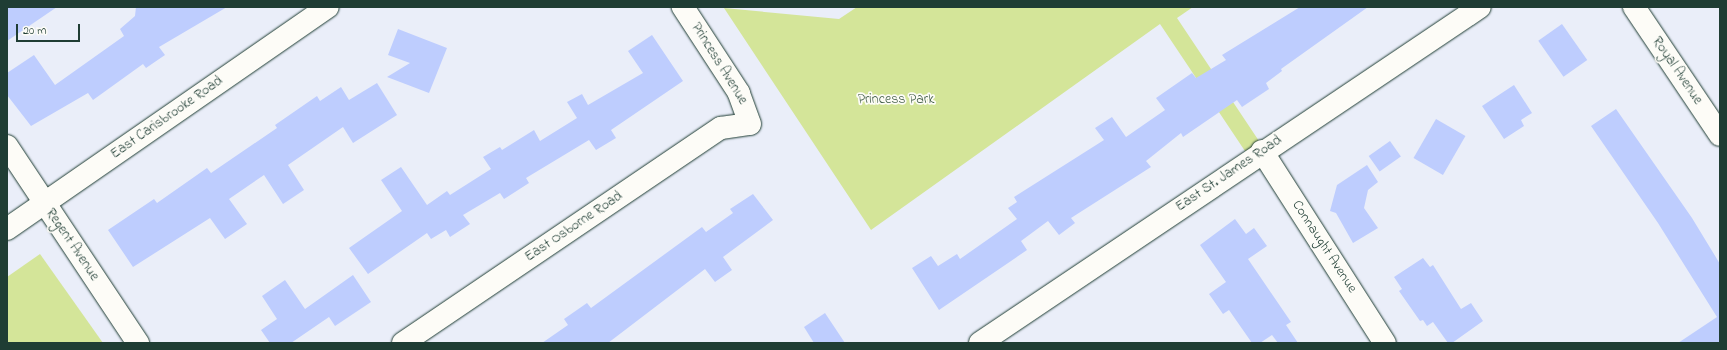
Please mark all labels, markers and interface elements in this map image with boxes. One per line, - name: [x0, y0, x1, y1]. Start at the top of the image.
- scale bar: [18, 16, 82, 42]
- street label: Princess Avenue: [687, 20, 751, 108]
- text: 20 m: [23, 22, 46, 40]
- street label: Royal Avenue: [1648, 34, 1706, 108]
- street label: East Carisbrooke Road: [108, 73, 226, 163]
- park label: Princess Park: [858, 92, 934, 108]
- street label: East St. James Road: [1173, 132, 1285, 216]
- street label: East Osborne Road: [522, 188, 626, 266]
- street label: Connaught Avenue: [1288, 198, 1360, 296]
- street label: Regent Avenue: [42, 206, 102, 284]

